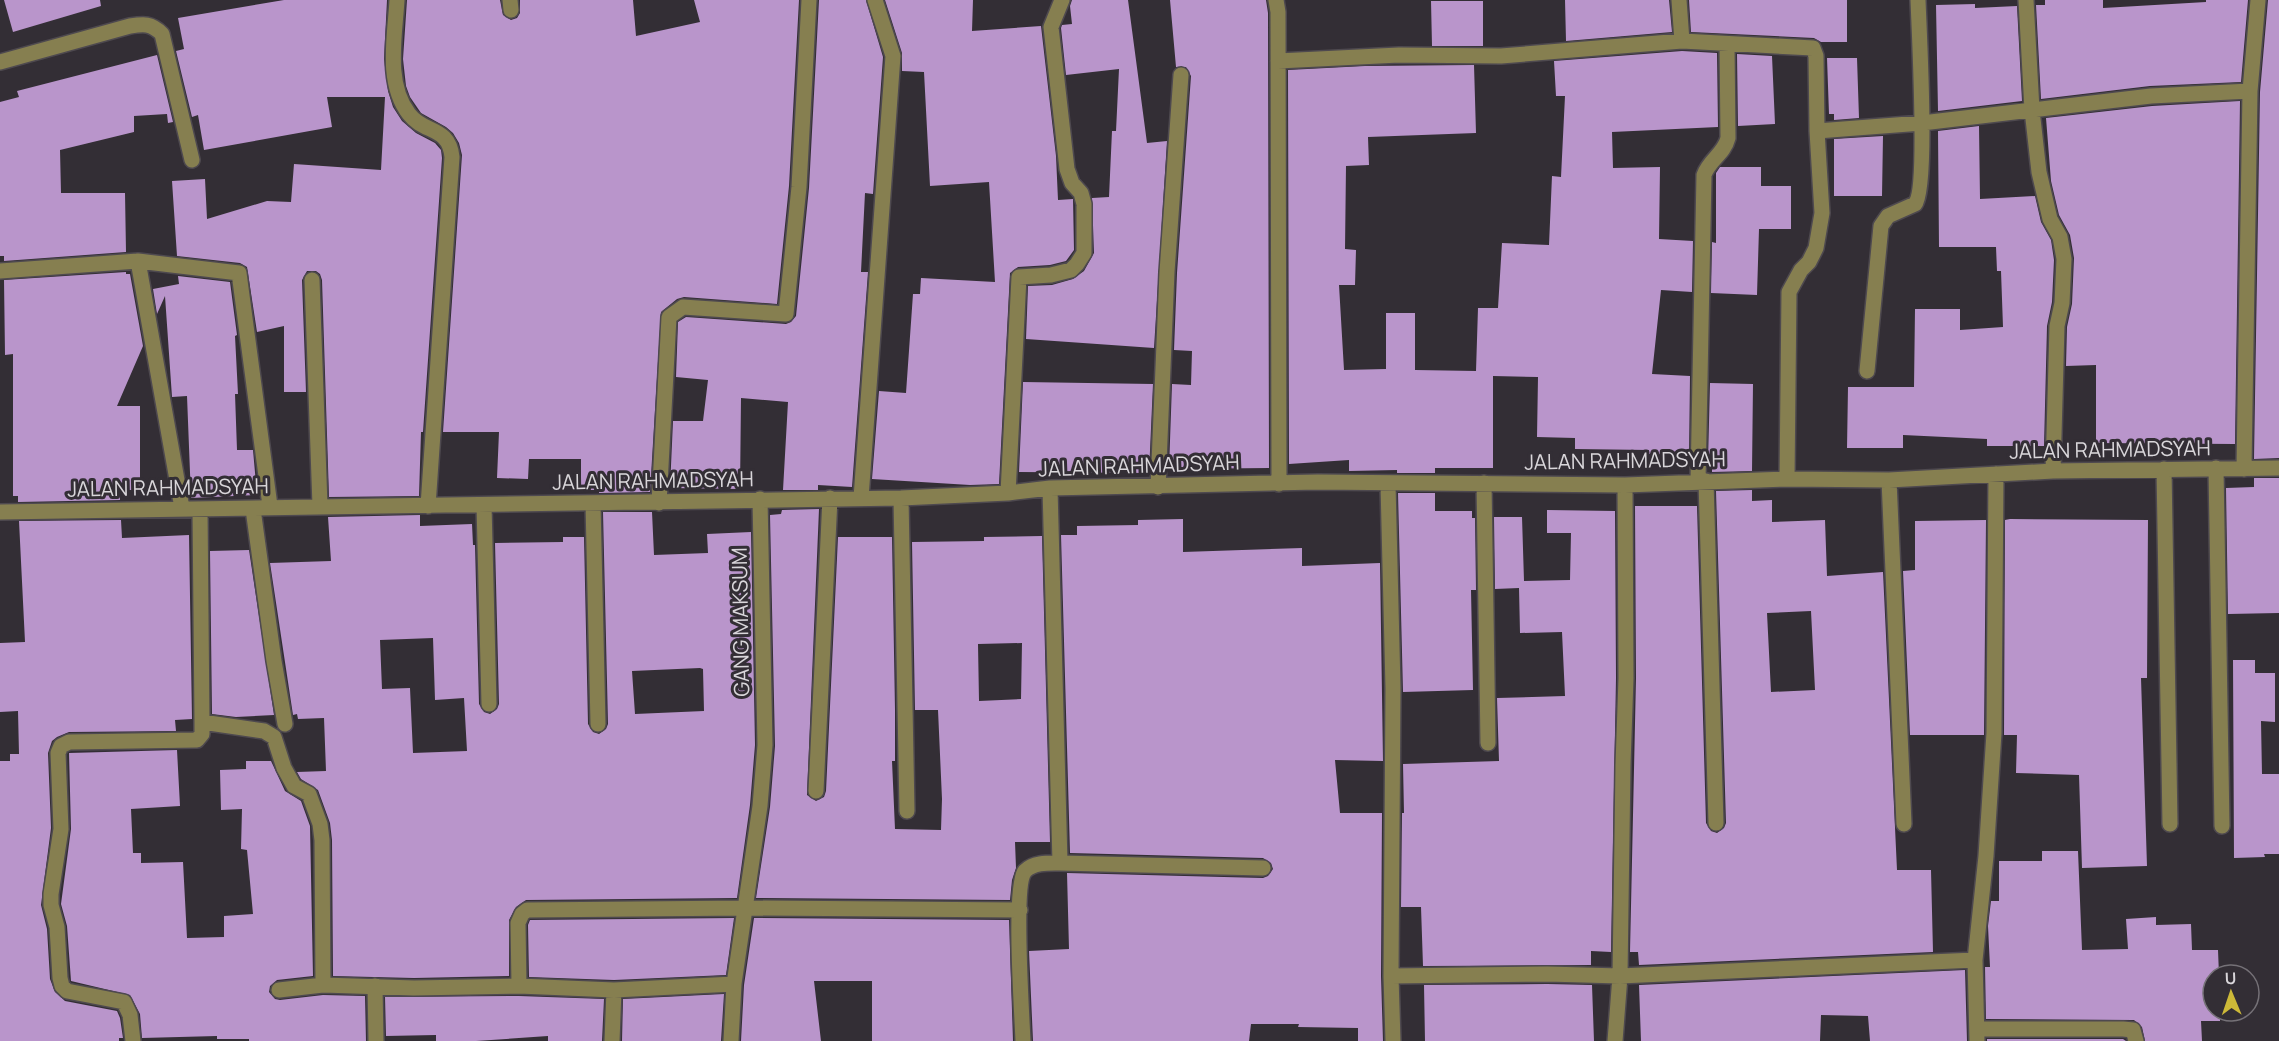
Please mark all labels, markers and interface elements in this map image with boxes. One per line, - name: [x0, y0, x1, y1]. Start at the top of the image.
- street label: JALAN RAHMADSYAH: [2009, 433, 2211, 465]
- street label: JALAN RAHMADSYAH: [1524, 444, 1726, 476]
- street label: JALAN RAHMADSYAH: [1038, 447, 1240, 483]
- street label: JALAN RAHMADSYAH: [552, 464, 754, 496]
- street label: JALAN RAHMADSYAH: [67, 471, 269, 503]
- street label: GANG MAKSUM: [725, 547, 755, 697]
- north arrow: [2201, 963, 2261, 1023]
- text: U: [2224, 967, 2237, 989]

